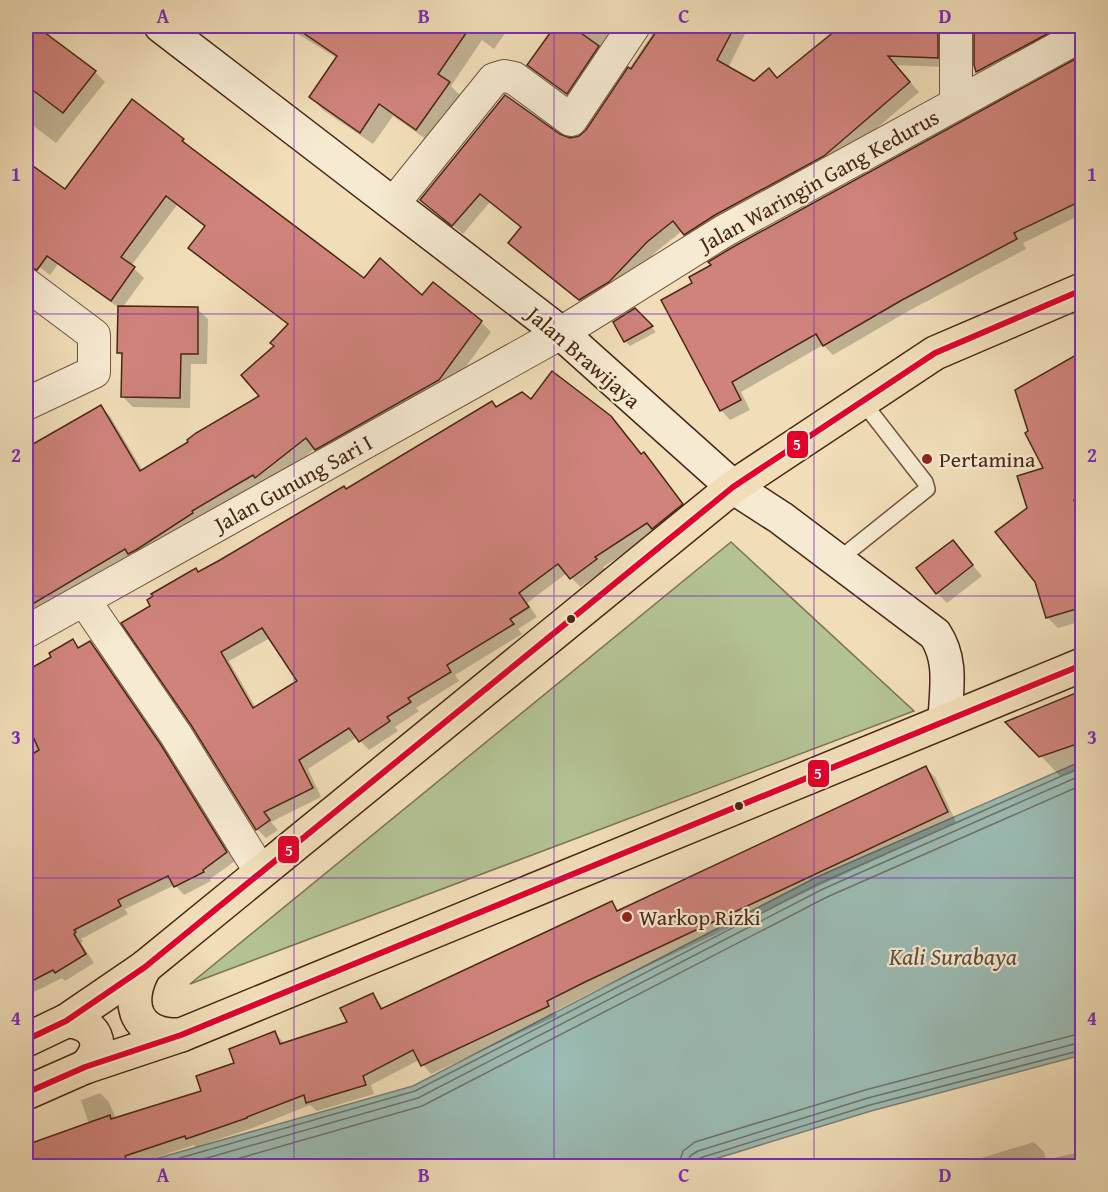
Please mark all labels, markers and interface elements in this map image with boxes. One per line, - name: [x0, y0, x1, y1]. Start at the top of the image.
- text: A: [157, 1, 170, 30]
- text: B: [418, 1, 430, 30]
- text: C: [678, 1, 690, 30]
- text: D: [938, 1, 952, 30]
- street label: Jalan Waringin Gang Kedurus: [691, 101, 945, 261]
- text: 1: [11, 159, 21, 188]
- text: 1: [1087, 159, 1097, 188]
- street label: Jalan Brawijaya: [518, 296, 648, 416]
- street label: Jalan Gunung Sari I: [205, 426, 378, 541]
- line badge: 5: [786, 430, 809, 459]
- text: 5: [793, 432, 801, 456]
- text: 2: [11, 440, 21, 469]
- text: 2: [1087, 440, 1097, 469]
- place label: Pertamina: [939, 443, 1036, 475]
- marker: Pertamina: [920, 452, 934, 466]
- unlabelled marker: [565, 613, 577, 625]
- text: 3: [11, 722, 21, 751]
- text: 3: [1087, 722, 1097, 751]
- line badge: 5: [807, 759, 830, 788]
- text: 5: [814, 761, 822, 785]
- unlabelled marker: [733, 800, 745, 812]
- line badge: 5: [277, 835, 300, 864]
- text: 5: [285, 838, 293, 862]
- place label: Warkop Rizki: [639, 901, 761, 933]
- marker: Warkop Rizki: [620, 910, 634, 924]
- water label: Kali Surabaya: [888, 939, 1017, 974]
- text: 4: [11, 1003, 21, 1032]
- text: 4: [1087, 1003, 1097, 1032]
- text: A: [157, 1160, 170, 1189]
- text: B: [418, 1160, 430, 1189]
- text: C: [678, 1160, 690, 1189]
- text: D: [938, 1160, 952, 1189]

